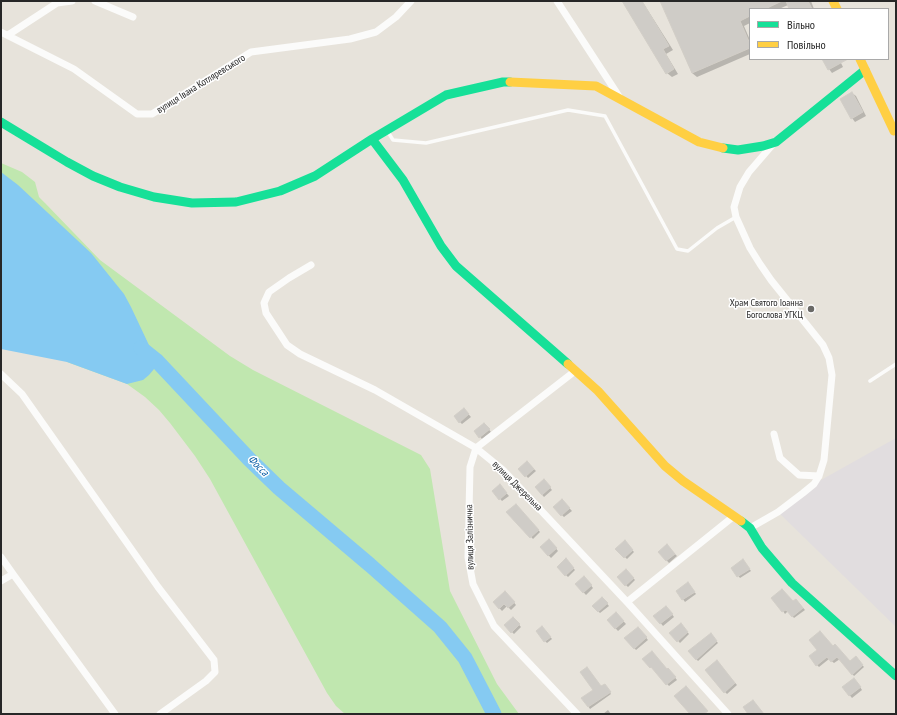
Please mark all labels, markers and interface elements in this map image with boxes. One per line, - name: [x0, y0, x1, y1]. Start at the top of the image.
- legend: [749, 8, 889, 60]
- text: Вільно: [787, 17, 815, 32]
- text: Повільно: [787, 37, 826, 52]
- street label: вулиця Івана Котляревського: [155, 52, 247, 116]
- place label: Храм Святого Іоанна Богослова УГКЦ: [730, 297, 803, 320]
- marker: Храм Святого Іоанна Богослова УГКЦ: [806, 304, 816, 314]
- water label: Фосса: [245, 453, 271, 479]
- street label: вулиця Джерельна: [489, 458, 545, 514]
- street label: вулиця Залізнична: [463, 504, 477, 570]

